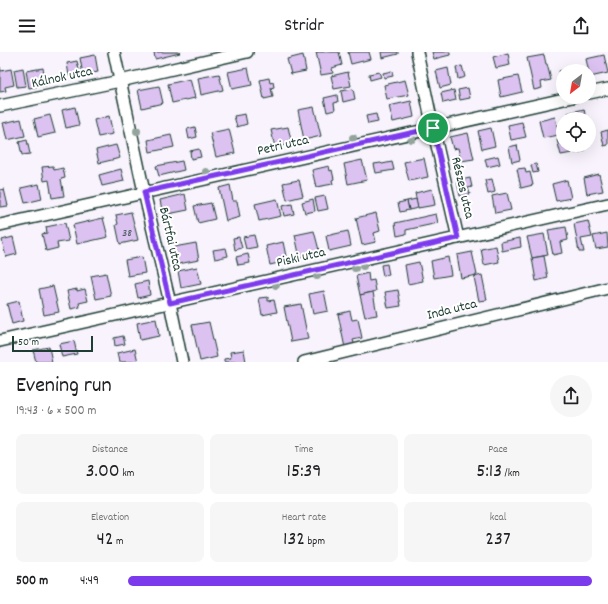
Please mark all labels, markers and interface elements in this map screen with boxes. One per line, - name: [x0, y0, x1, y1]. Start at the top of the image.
- text: Stridr: [284, 14, 324, 39]
- icon: menu: [16, 15, 38, 37]
- icon: share: [570, 15, 592, 37]
- street label: Kálnok utca: [30, 62, 95, 94]
- north arrow: [556, 64, 596, 104]
- map controls: [556, 64, 596, 152]
- pin: [416, 111, 450, 145]
- button: locate: [556, 112, 596, 152]
- icon: arrive: [422, 117, 444, 139]
- street label: Petri utca: [255, 130, 311, 162]
- street label: Részes utca: [445, 155, 479, 221]
- street label: Bártfai utca: [153, 205, 187, 273]
- house number: 38: [122, 225, 132, 242]
- street label: Piski utca: [275, 243, 328, 273]
- street label: Inda utca: [425, 294, 479, 326]
- scale bar: [12, 334, 93, 353]
- text: 50 m: [18, 335, 39, 351]
- text: Evening run: [16, 371, 112, 402]
- button: share: [550, 375, 592, 417]
- text: 19:43 · 6 × 500 m: [16, 402, 97, 421]
- text: Distance: [92, 442, 128, 458]
- text: Time: [295, 442, 313, 458]
- text: Pace: [488, 442, 508, 458]
- text: 3.00: [86, 458, 120, 486]
- text: 15:39: [287, 458, 322, 486]
- text: 5:13: [476, 458, 502, 486]
- text: km: [120, 466, 134, 482]
- text: /km: [502, 466, 520, 482]
- text: Elevation: [91, 510, 129, 526]
- text: Heart rate: [282, 510, 326, 526]
- text: kcal: [490, 510, 506, 526]
- text: 42: [96, 526, 113, 554]
- text: 132: [283, 526, 305, 554]
- text: 237: [485, 526, 511, 554]
- text: m: [113, 534, 124, 550]
- text: bpm: [305, 534, 325, 550]
- text: 500 m: [16, 572, 48, 591]
- text: 4:49: [80, 572, 99, 591]

